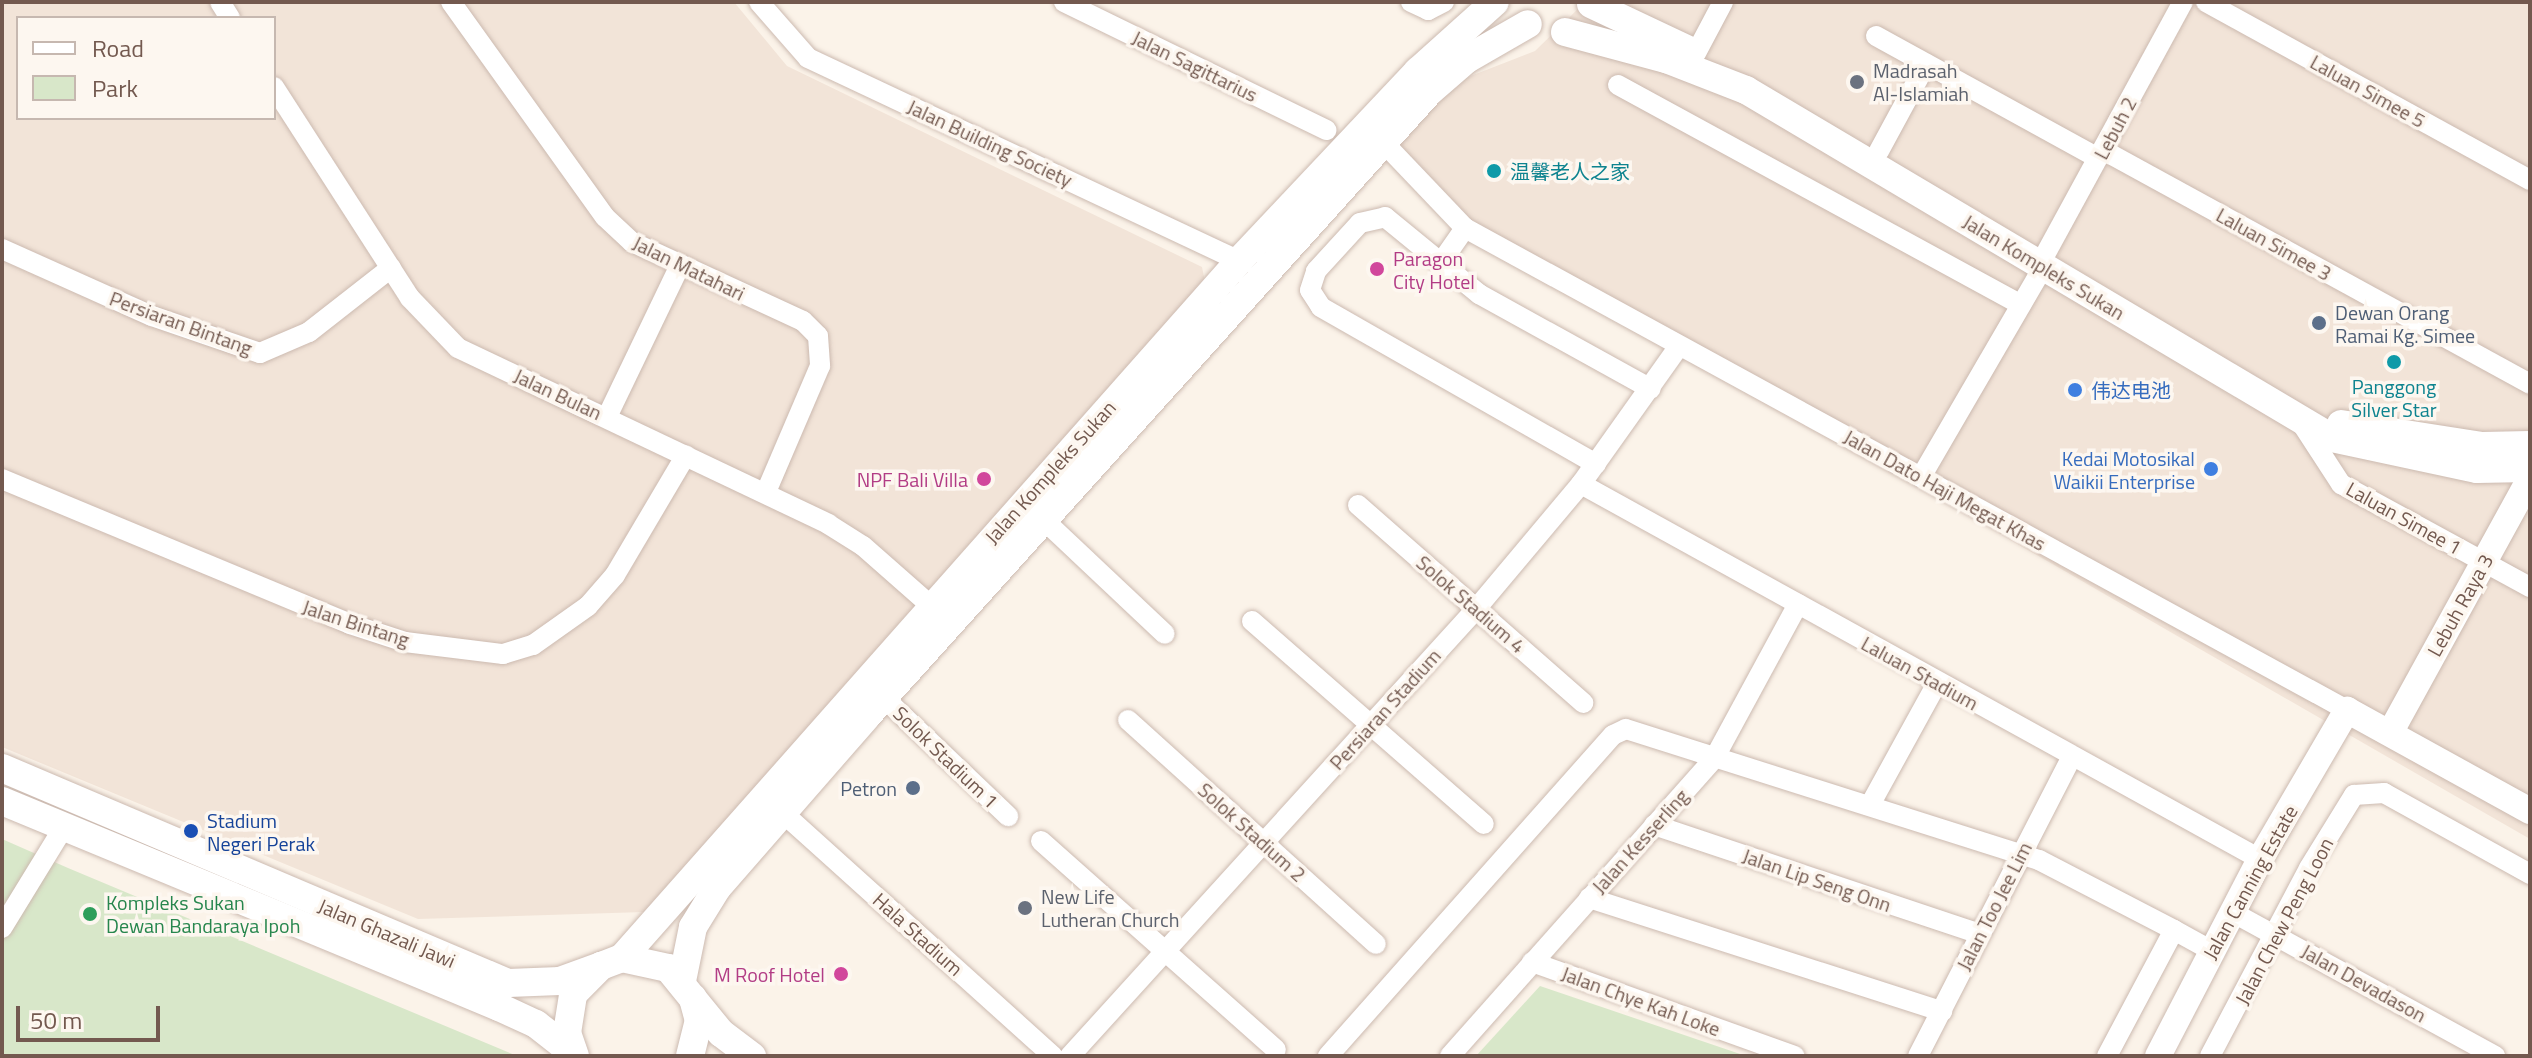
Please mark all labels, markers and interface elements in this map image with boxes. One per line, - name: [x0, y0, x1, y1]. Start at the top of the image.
- legend: [16, 16, 276, 120]
- street label: Jalan Sagittarius: [1128, 25, 1262, 107]
- text: Road: [92, 30, 144, 66]
- street label: Laluan Simee 5: [2306, 50, 2430, 132]
- place label: Madrasah Al-Islamiah: [1873, 58, 1969, 105]
- text: Park: [92, 70, 138, 106]
- marker: Madrasah Al-Islamiah: [1848, 73, 1866, 91]
- street label: Lebuh 2: [2089, 93, 2141, 163]
- street label: Jalan Building Society: [904, 94, 1076, 192]
- place label: 温馨老人之家: [1510, 159, 1630, 183]
- marker: 温馨老人之家: [1485, 162, 1503, 180]
- street label: Laluan Simee 3: [2212, 203, 2336, 285]
- street label: Jalan Kompleks Sukan: [1959, 209, 2129, 325]
- street label: Jalan Matahari: [629, 231, 749, 305]
- place label: Paragon City Hotel: [1393, 246, 1475, 293]
- marker: Paragon City Hotel: [1368, 260, 1386, 278]
- street label: Persiaran Bintang: [106, 286, 256, 360]
- place label: Dewan Orang Ramai Kg. Simee: [2335, 300, 2475, 347]
- marker: Dewan Orang Ramai Kg. Simee: [2310, 314, 2328, 332]
- marker: Panggong Silver Star: [2385, 353, 2403, 371]
- street label: Jalan Bulan: [510, 363, 606, 425]
- place label: Panggong Silver Star: [2351, 374, 2437, 421]
- place label: 伟达电池: [2091, 378, 2171, 402]
- marker: 伟达电池: [2066, 381, 2084, 399]
- street label: Jalan Kompleks Sukan: [979, 396, 1121, 548]
- street label: Jalan Dato Haji Megat Khas: [1840, 424, 2050, 556]
- place label: Kedai Motosikal Waikii Enterprise: [2053, 446, 2195, 493]
- marker: Kedai Motosikal Waikii Enterprise: [2202, 460, 2220, 478]
- place label: NPF Bali Villa: [857, 467, 968, 491]
- marker: NPF Bali Villa: [975, 470, 993, 488]
- street label: Laluan Simee 1: [2342, 477, 2466, 559]
- street label: Solok Stadium 4: [1412, 550, 1530, 658]
- street label: Lebuh Raya 3: [2422, 550, 2498, 660]
- street label: Jalan Bintang: [299, 594, 413, 652]
- street label: Laluan Stadium: [1857, 631, 1983, 715]
- street label: Persiaran Stadium: [1324, 644, 1446, 774]
- street label: Solok Stadium 1: [889, 701, 1003, 813]
- place label: Petron: [840, 776, 897, 800]
- street label: Solok Stadium 2: [1193, 778, 1311, 886]
- marker: Petron: [904, 779, 922, 797]
- street label: Jalan Kesserling: [1587, 784, 1693, 898]
- street label: Jalan Canning Estate: [2198, 801, 2302, 963]
- place label: Stadium Negeri Perak: [207, 808, 315, 855]
- marker: Stadium Negeri Perak: [182, 822, 200, 840]
- street label: Jalan Chew Peng Loon: [2230, 833, 2338, 1009]
- street label: Jalan Too Jee Lim: [1951, 838, 2037, 974]
- street label: Jalan Lip Seng Onn: [1740, 843, 1894, 917]
- place label: New Life Lutheran Church: [1041, 884, 1179, 931]
- street label: Hala Stadium: [868, 887, 968, 981]
- place label: Kompleks Sukan Dewan Bandaraya Ipoh: [106, 890, 300, 937]
- street label: Jalan Ghazali Jawi: [315, 893, 459, 973]
- marker: New Life Lutheran Church: [1016, 899, 1034, 917]
- marker: Kompleks Sukan Dewan Bandaraya Ipoh: [81, 905, 99, 923]
- street label: Jalan Devadason: [2297, 939, 2431, 1027]
- street label: Jalan Chye Kah Loke: [1558, 961, 1724, 1041]
- place label: M Roof Hotel: [714, 962, 825, 986]
- marker: M Roof Hotel: [832, 965, 850, 983]
- scale bar: [20, 990, 164, 1040]
- text: 50 m: [30, 1002, 82, 1038]

